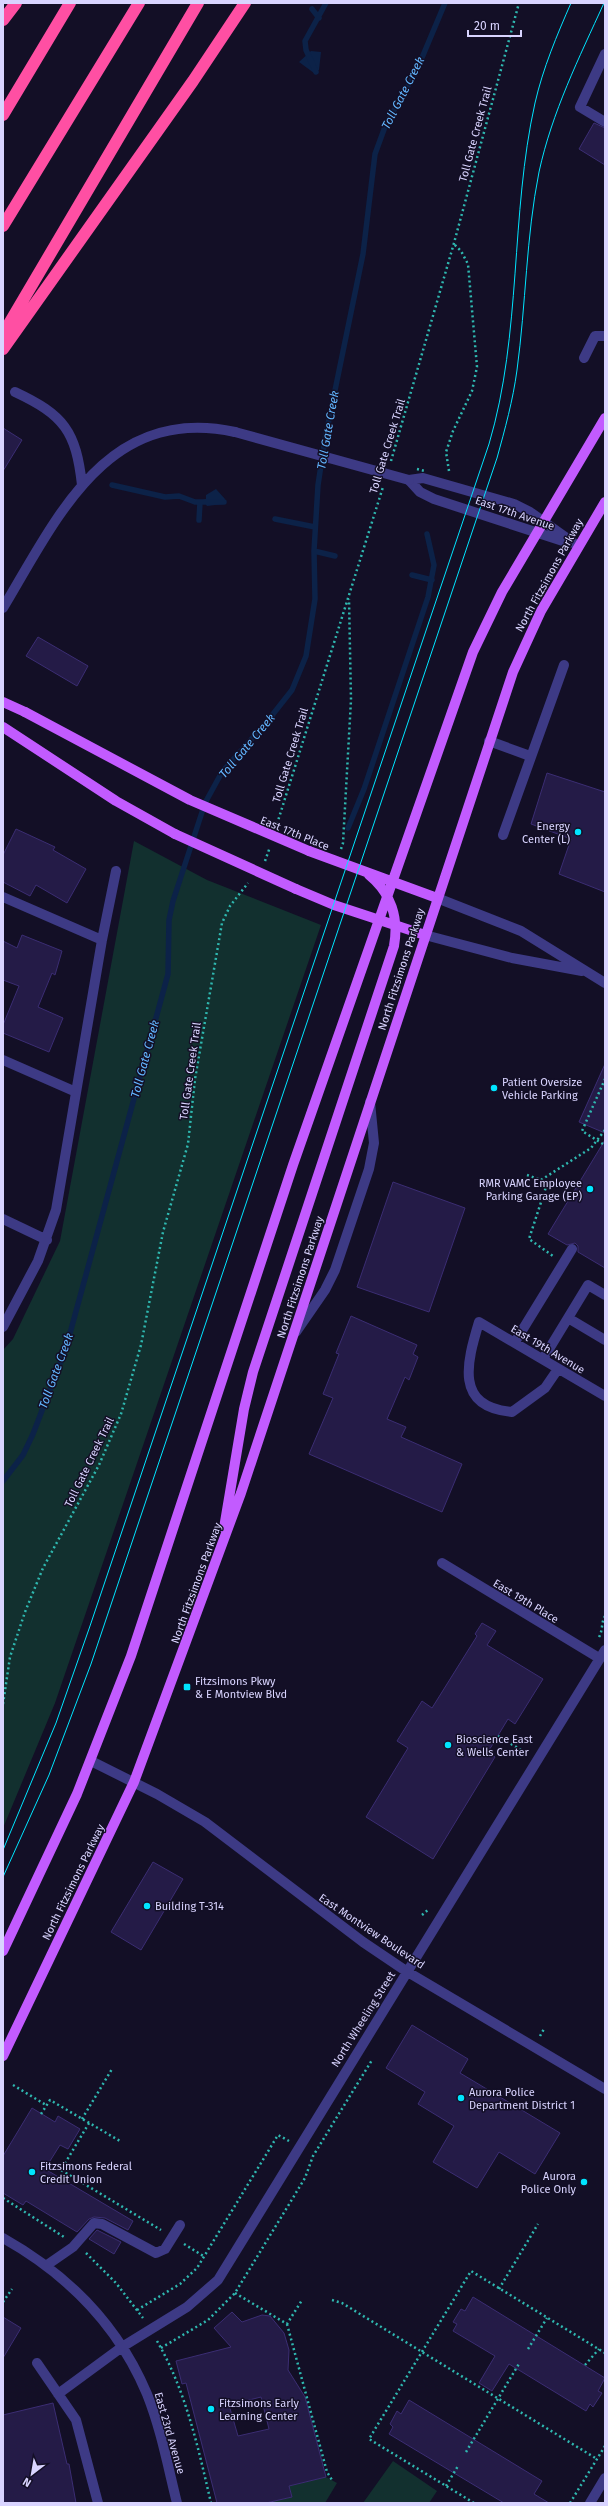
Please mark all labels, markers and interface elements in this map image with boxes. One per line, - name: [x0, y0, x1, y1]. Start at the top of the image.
- scale bar: [468, 12, 521, 38]
- text: 20 m: [474, 19, 500, 33]
- water label: Toll Gate Creek: [379, 54, 428, 132]
- street label: Toll Gate Creek Trail: [456, 85, 495, 183]
- water label: Toll Gate Creek: [314, 389, 342, 470]
- street label: Toll Gate Creek Trail: [367, 397, 408, 495]
- street label: East 17th Avenue: [473, 494, 556, 533]
- street label: North Fitzsimons Parkway: [513, 516, 586, 634]
- street label: Toll Gate Creek Trail: [270, 706, 311, 804]
- water label: Toll Gate Creek: [216, 711, 278, 781]
- street label: East 17th Place: [258, 814, 331, 853]
- place label: Energy Center (L): [522, 820, 571, 846]
- marker: Energy Center (L): [573, 827, 583, 837]
- street label: North Fitzsimons Parkway: [376, 906, 428, 1032]
- water label: Toll Gate Creek: [128, 1018, 162, 1099]
- street label: Toll Gate Creek Trail: [177, 1021, 204, 1121]
- place label: Patient Oversize Vehicle Parking: [502, 1076, 582, 1102]
- marker: Patient Oversize Vehicle Parking: [489, 1083, 499, 1093]
- place label: RMR VAMC Employee Parking Garage (EP): [479, 1177, 582, 1203]
- marker: RMR VAMC Employee Parking Garage (EP): [585, 1184, 595, 1194]
- street label: North Fitzsimons Parkway: [275, 1214, 327, 1340]
- street label: East 19th Avenue: [508, 1322, 587, 1377]
- water label: Toll Gate Creek: [36, 1331, 76, 1411]
- street label: Toll Gate Creek Trail: [62, 1415, 117, 1509]
- street label: North Fitzsimons Parkway: [169, 1520, 225, 1645]
- street label: East 19th Place: [491, 1577, 561, 1626]
- place label: Fitzsimons Pkwy & E Montview Blvd: [195, 1675, 287, 1701]
- marker: Fitzsimons Pkwy & E Montview Blvd: [182, 1682, 192, 1692]
- place label: Bioscience East & Wells Center: [456, 1733, 533, 1759]
- marker: Bioscience East & Wells Center: [443, 1740, 453, 1750]
- street label: North Fitzsimons Parkway: [40, 1822, 108, 1942]
- street label: East Montview Boulevard: [316, 1891, 427, 1972]
- place label: Building T-314: [155, 1900, 224, 1913]
- marker: Building T-314: [142, 1901, 152, 1911]
- street label: North Wheeling Street: [329, 1969, 398, 2069]
- place label: Aurora Police Department District 1: [469, 2086, 575, 2112]
- marker: Aurora Police Department District 1: [456, 2093, 466, 2103]
- place label: Fitzsimons Federal Credit Union: [40, 2160, 132, 2186]
- marker: Fitzsimons Federal Credit Union: [27, 2167, 37, 2177]
- place label: Aurora Police Only: [521, 2170, 577, 2196]
- marker: Aurora Police Only: [579, 2177, 589, 2187]
- street label: East 23rd Avenue: [152, 2391, 187, 2476]
- place label: Fitzsimons Early Learning Center: [219, 2397, 300, 2423]
- marker: Fitzsimons Early Learning Center: [206, 2404, 216, 2414]
- north arrow: [12, 2454, 52, 2494]
- text: N: [21, 2475, 34, 2490]

